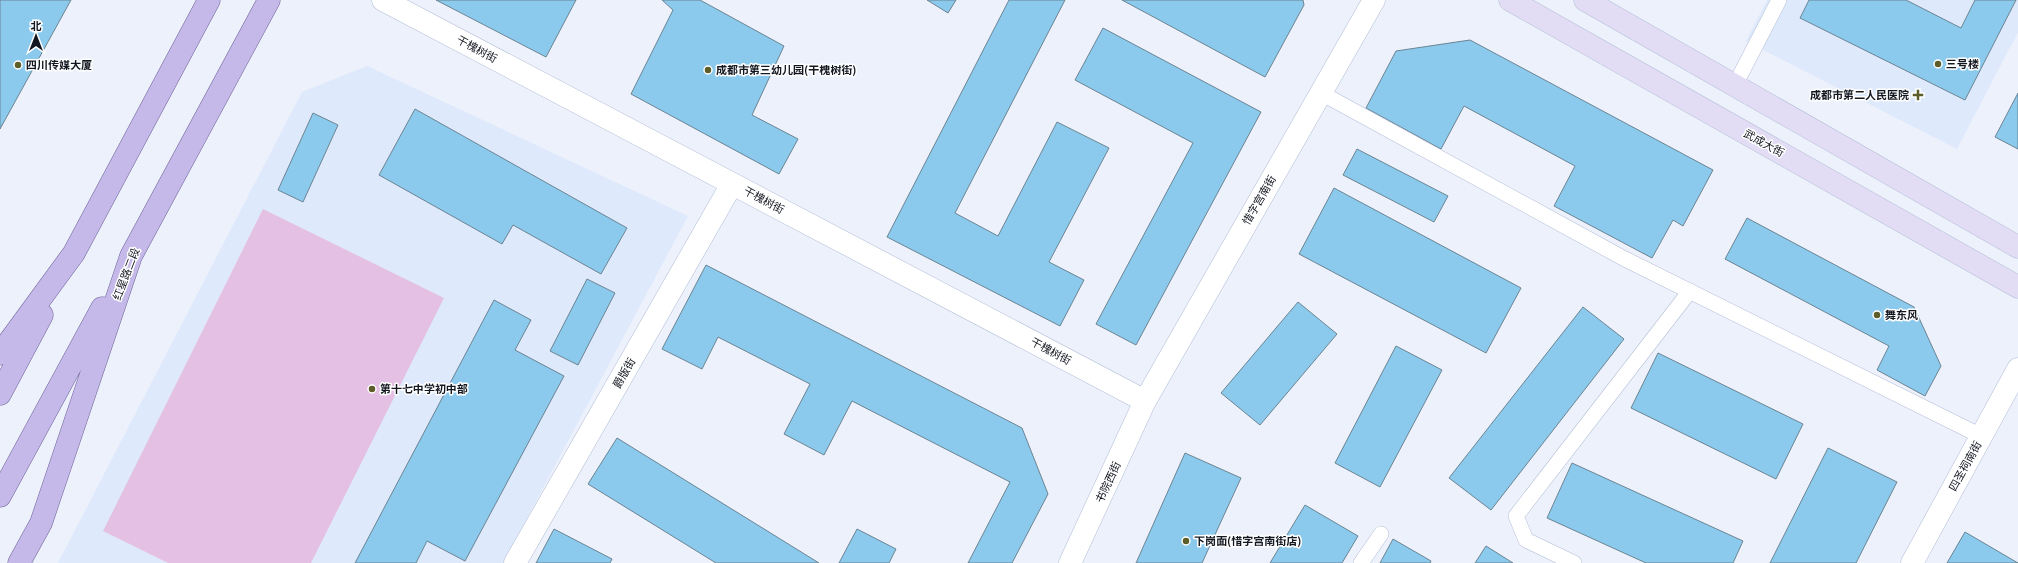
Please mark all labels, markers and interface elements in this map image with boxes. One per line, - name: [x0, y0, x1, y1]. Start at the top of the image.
- north arrow: [16, 16, 56, 56]
- text: 北: [31, 17, 42, 33]
- street label: 干槐树街: [454, 31, 501, 66]
- place label: 三号楼: [1946, 55, 1979, 71]
- place label: 四川传媒大厦: [26, 56, 92, 72]
- marker: 三号楼: [1933, 59, 1943, 69]
- marker: 四川传媒大厦: [13, 60, 23, 70]
- place label: 成都市第三幼儿园(干槐树街): [716, 61, 856, 77]
- marker: 成都市第三幼儿园(干槐树街): [703, 65, 713, 75]
- place label: 成都市第二人民医院: [1810, 86, 1909, 102]
- marker: 成都市第二人民医院: [1912, 89, 1924, 101]
- street label: 武成大街: [1741, 124, 1788, 160]
- street label: 惜字宫南街: [1237, 172, 1279, 227]
- street label: 干槐树街: [741, 182, 788, 217]
- street label: 红星路二段: [108, 245, 142, 302]
- place label: 舞东风: [1885, 306, 1918, 322]
- marker: 舞东风: [1872, 310, 1882, 320]
- street label: 干槐树街: [1028, 333, 1075, 368]
- street label: 爵版街: [608, 354, 638, 391]
- place label: 第十七中学初中部: [380, 380, 468, 396]
- marker: 第十七中学初中部: [367, 384, 377, 394]
- street label: 四圣祠南街: [1944, 438, 1984, 493]
- street label: 书院西街: [1091, 458, 1124, 505]
- place label: 下岗面(惜字宫南街店): [1194, 532, 1301, 548]
- marker: 下岗面(惜字宫南街店): [1181, 536, 1191, 546]

